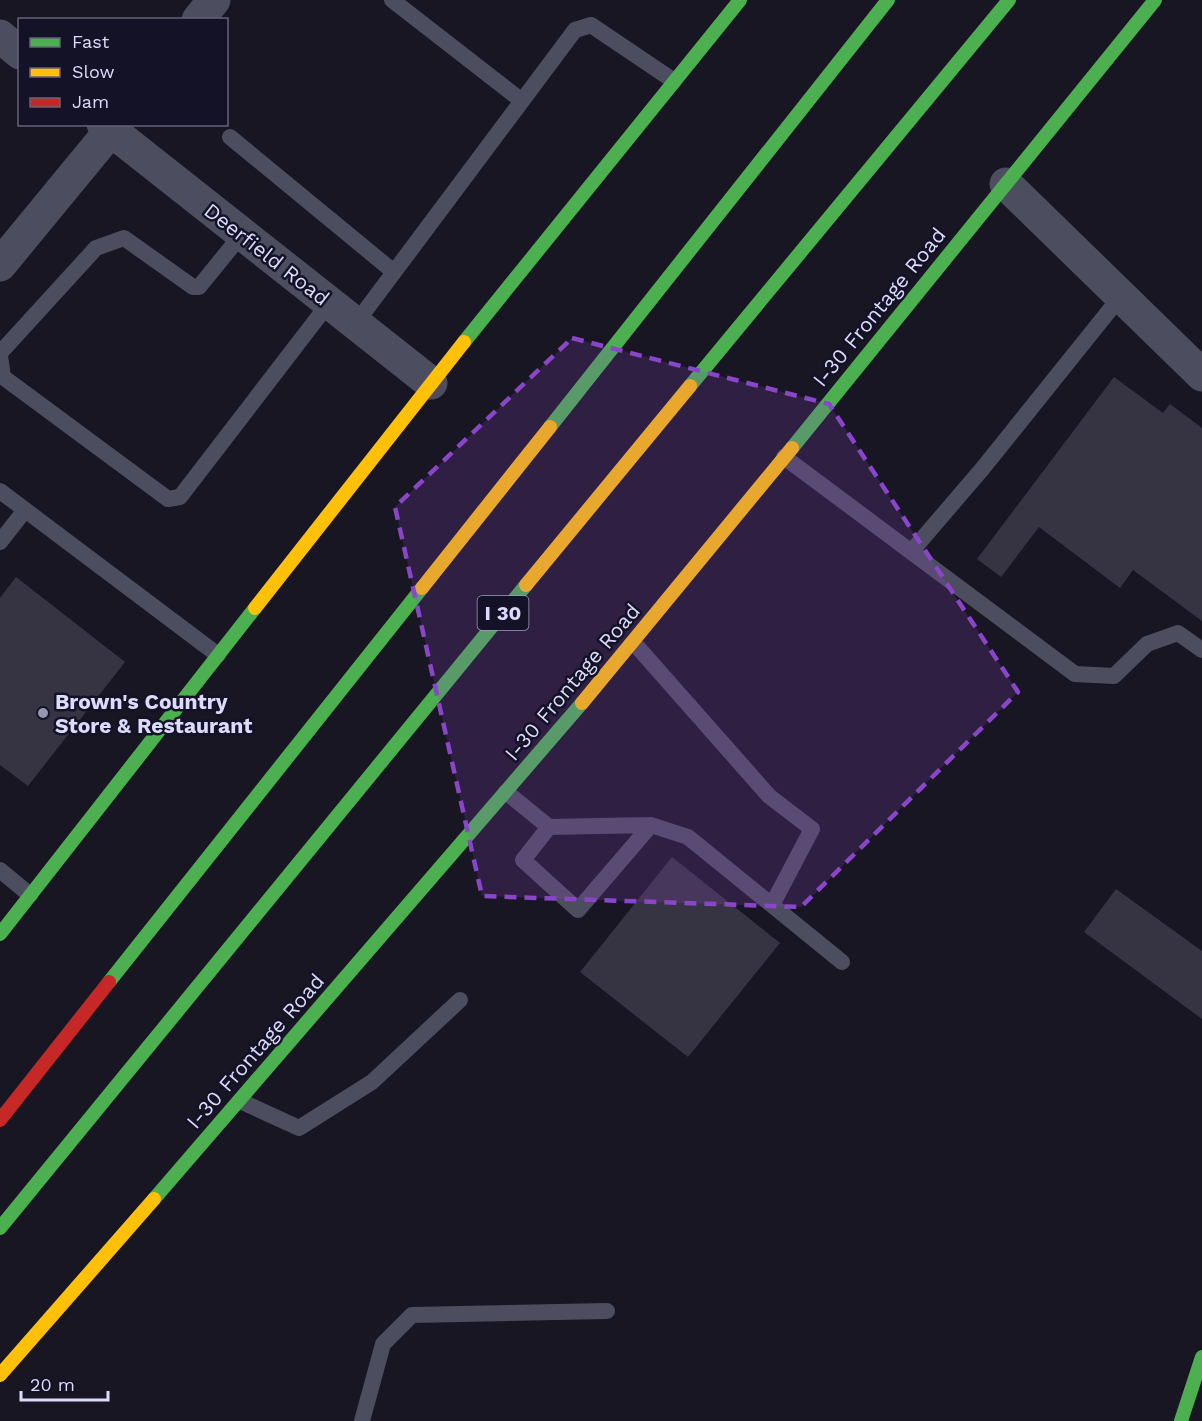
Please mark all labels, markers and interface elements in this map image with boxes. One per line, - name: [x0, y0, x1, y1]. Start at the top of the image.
- legend: [18, 18, 228, 126]
- text: Fast: [72, 31, 110, 52]
- text: Slow: [72, 61, 115, 82]
- text: Jam: [72, 91, 109, 112]
- street label: Deerfield Road: [199, 197, 335, 311]
- street label: I-30 Frontage Road: [807, 223, 951, 391]
- road number: I 30: [478, 596, 528, 630]
- street label: I-30 Frontage Road: [499, 598, 645, 766]
- place label: Brown's Country Store & Restaurant: [55, 689, 252, 738]
- marker: Brown's Country Store & Restaurant: [36, 706, 50, 720]
- street label: I-30 Frontage Road: [181, 968, 329, 1134]
- scale bar: [21, 1364, 108, 1402]
- text: 20 m: [30, 1374, 75, 1395]

